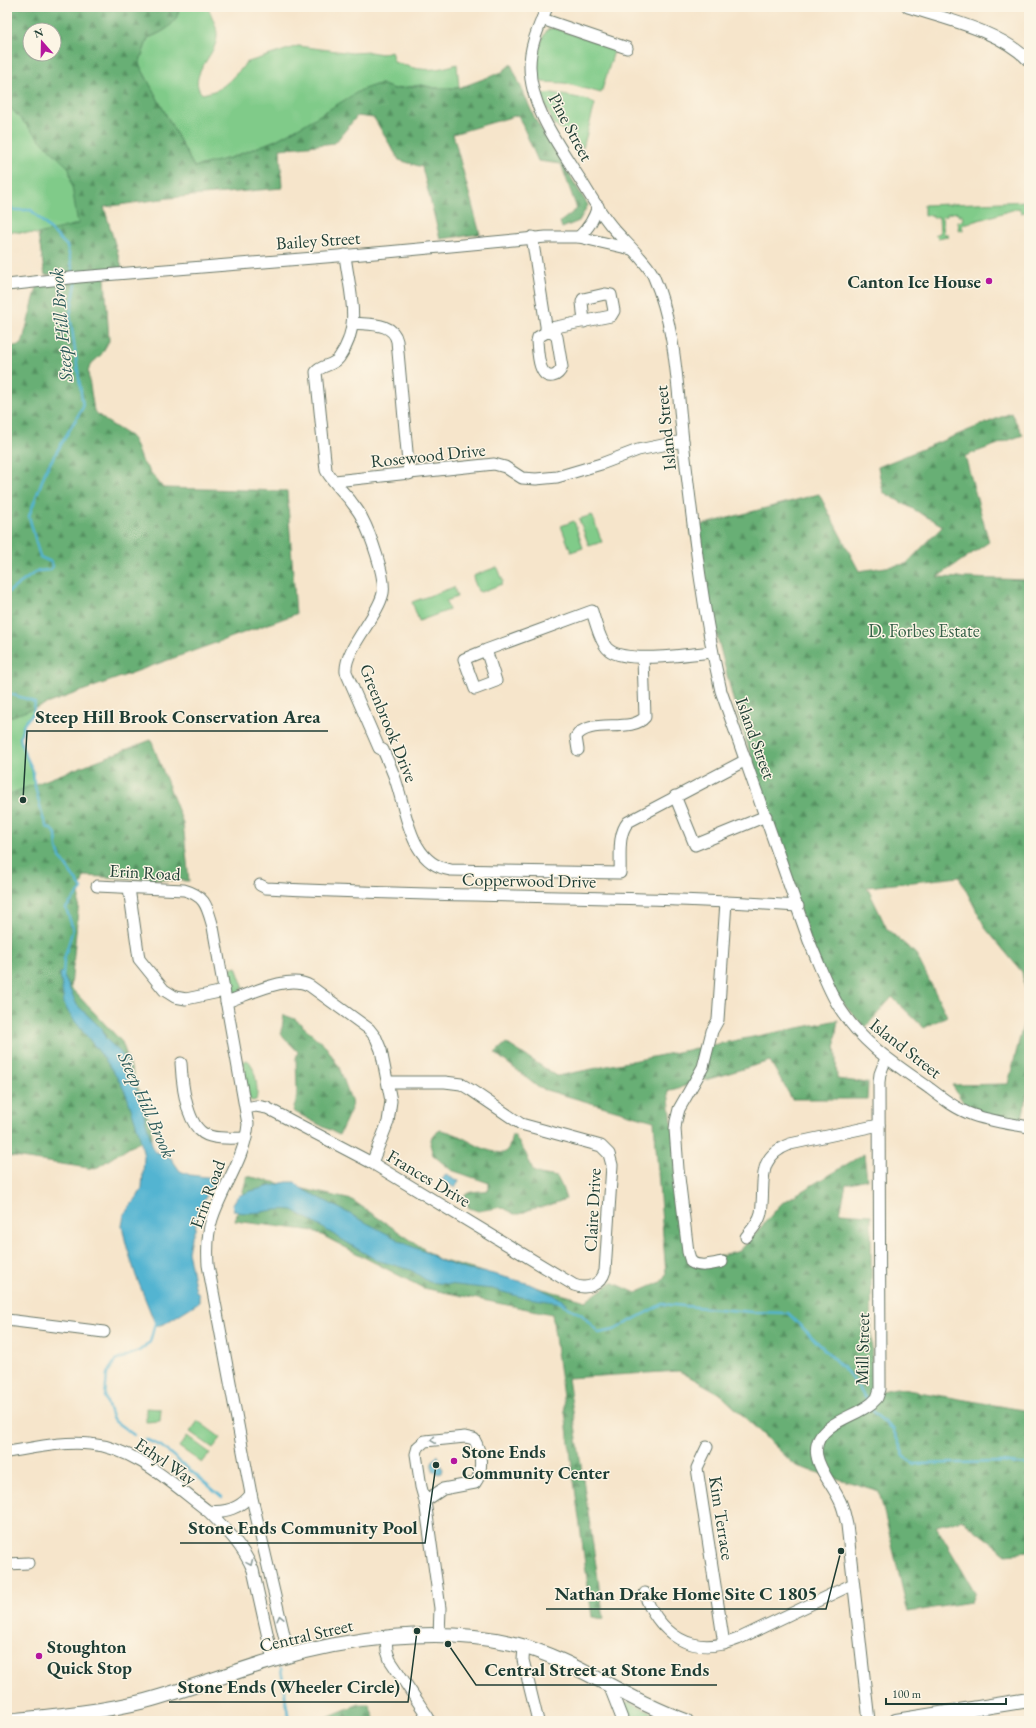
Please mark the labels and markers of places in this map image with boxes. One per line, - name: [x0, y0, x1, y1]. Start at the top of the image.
- place label: Canton Ice House: [847, 270, 981, 293]
- marker: Canton Ice House: [984, 276, 994, 286]
- callout: Steep Hill Brook Conservation Area: [27, 700, 328, 731]
- place label: Stone Ends Community Center: [462, 1440, 610, 1484]
- marker: Stone Ends Community Center: [449, 1456, 459, 1466]
- callout: Stone Ends Community Pool: [180, 1512, 425, 1543]
- callout: Nathan Drake Home Site C 1805: [546, 1578, 826, 1609]
- place label: Stoughton Quick Stop: [47, 1635, 132, 1679]
- marker: Stoughton Quick Stop: [34, 1651, 44, 1661]
- callout: Central Street at Stone Ends: [476, 1654, 717, 1685]
- callout: Stone Ends (Wheeler Circle): [169, 1671, 408, 1702]

